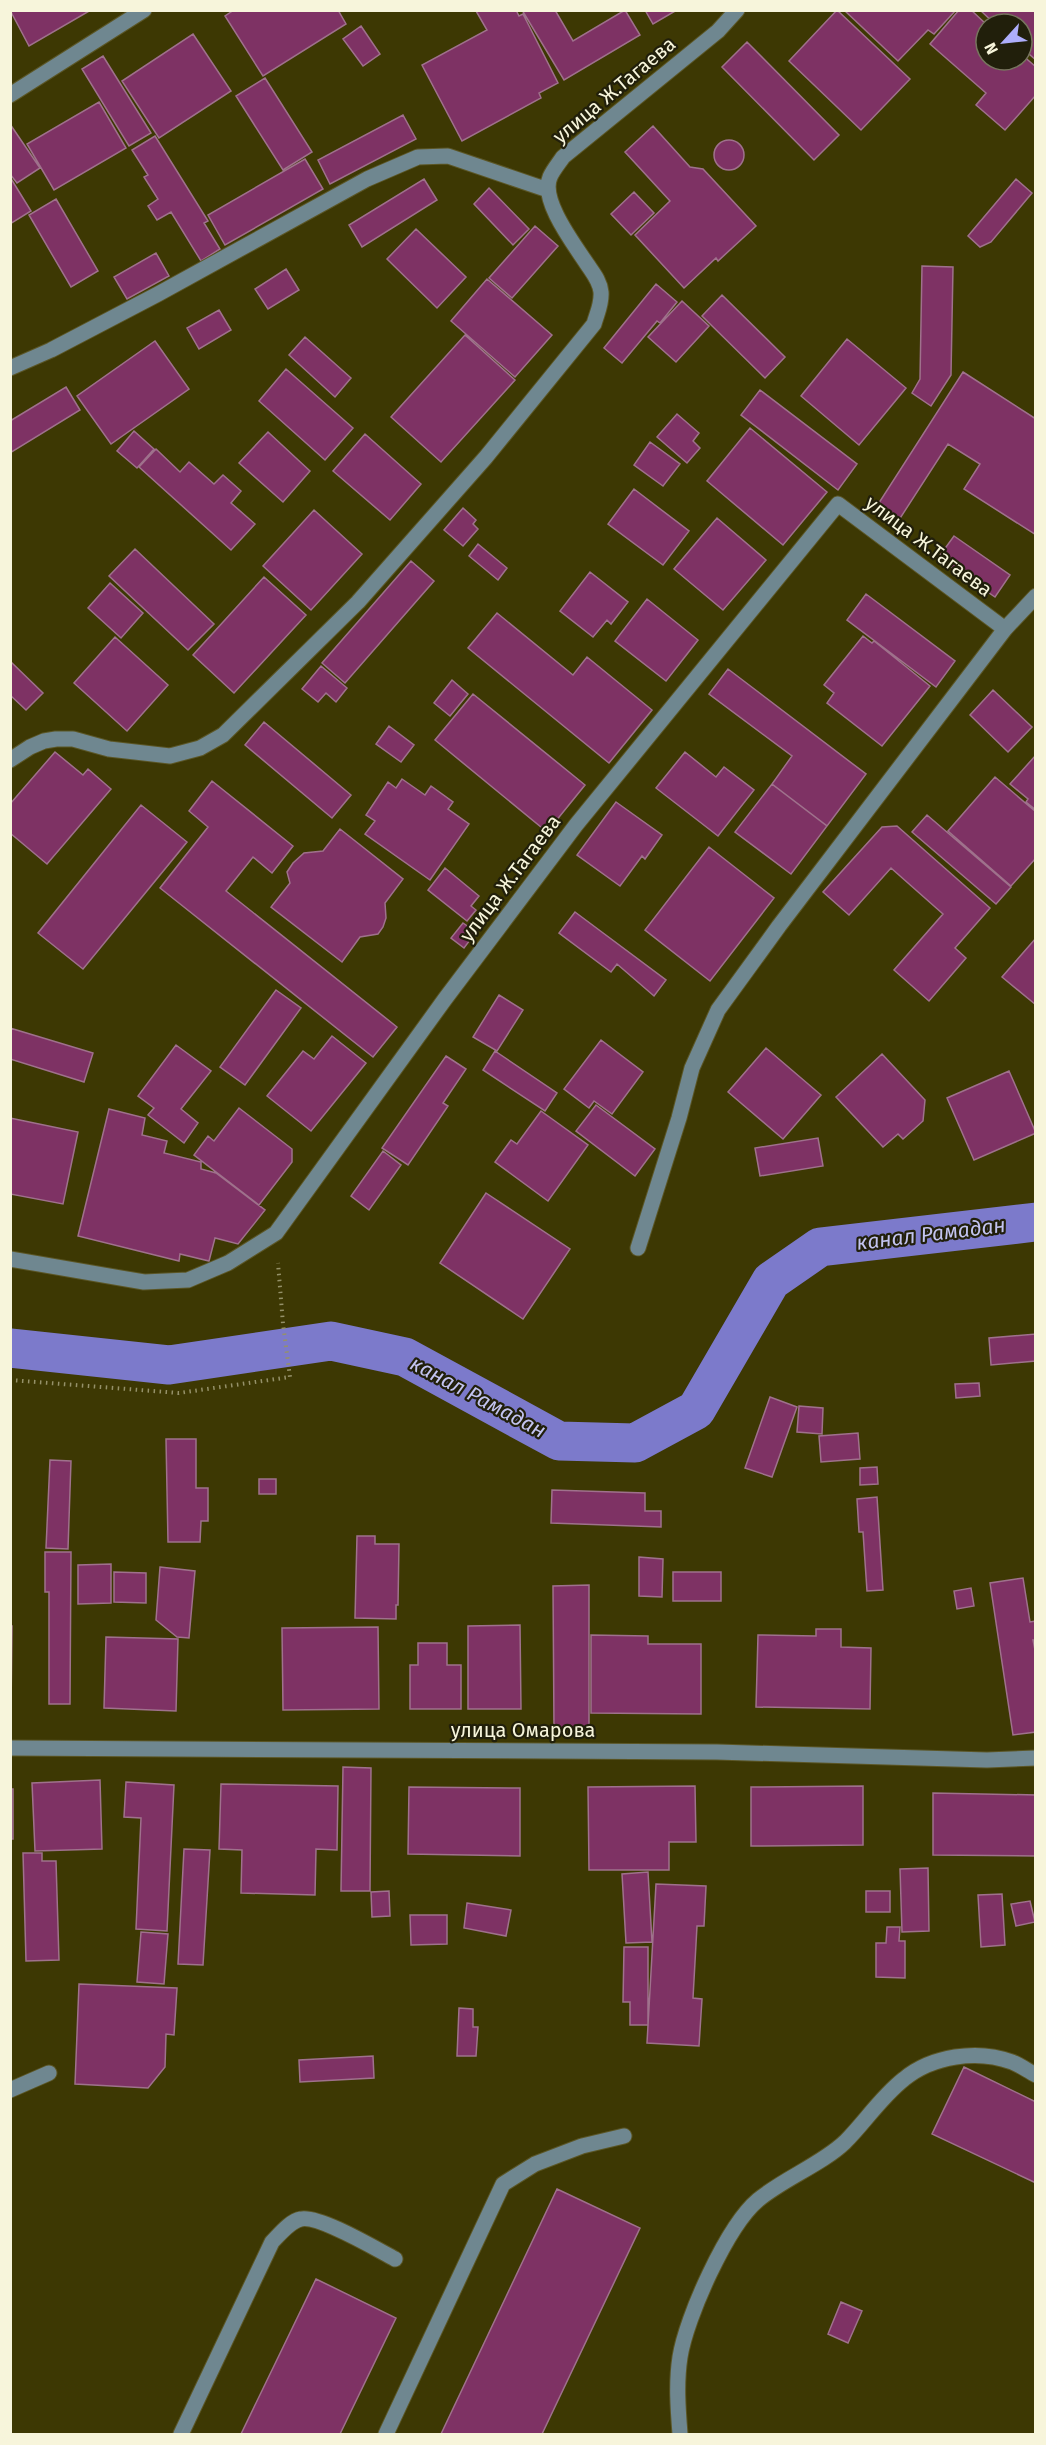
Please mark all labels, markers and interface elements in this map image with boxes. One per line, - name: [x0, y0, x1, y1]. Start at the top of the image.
- north arrow: [974, 12, 1034, 72]
- street label: улица Ж.Тагаева: [548, 32, 680, 148]
- text: N: [980, 40, 1002, 58]
- street label: улица Ж.Тагаева: [861, 490, 997, 602]
- street label: улица Ж.Тагаева: [454, 810, 566, 946]
- water label: канал Рамадан: [855, 1212, 1007, 1256]
- water label: канал Рамадан: [406, 1350, 550, 1444]
- street label: улица Омарова: [451, 1718, 595, 1742]

